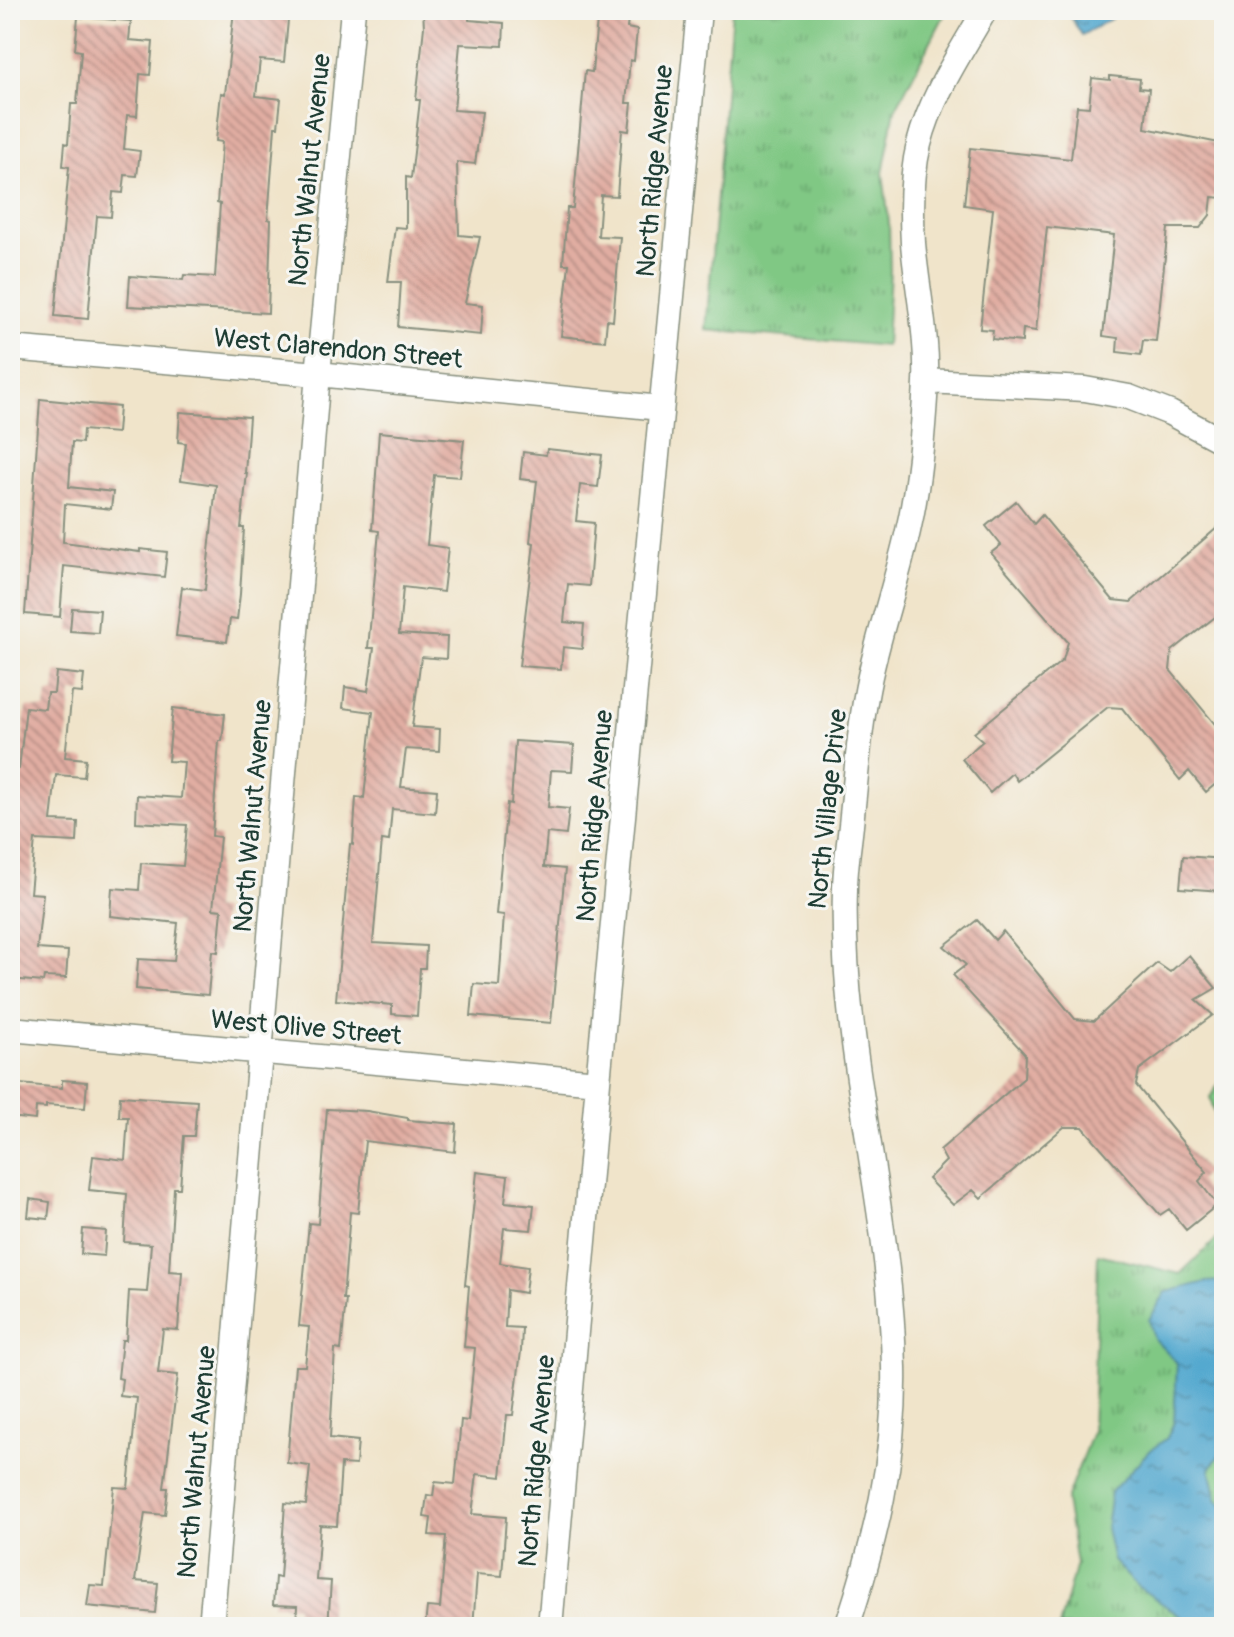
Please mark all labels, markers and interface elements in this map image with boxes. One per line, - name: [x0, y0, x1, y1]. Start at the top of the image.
- street label: North Walnut Avenue: [282, 52, 338, 288]
- street label: North Ridge Avenue: [630, 63, 680, 278]
- street label: West Clarendon Street: [212, 322, 464, 376]
- street label: North Walnut Avenue: [227, 698, 279, 934]
- street label: North Village Drive: [802, 707, 854, 911]
- street label: North Ridge Avenue: [570, 708, 620, 923]
- street label: West Olive Street: [209, 1004, 403, 1052]
- street label: North Walnut Avenue: [171, 1344, 223, 1580]
- street label: North Ridge Avenue: [512, 1353, 562, 1568]

